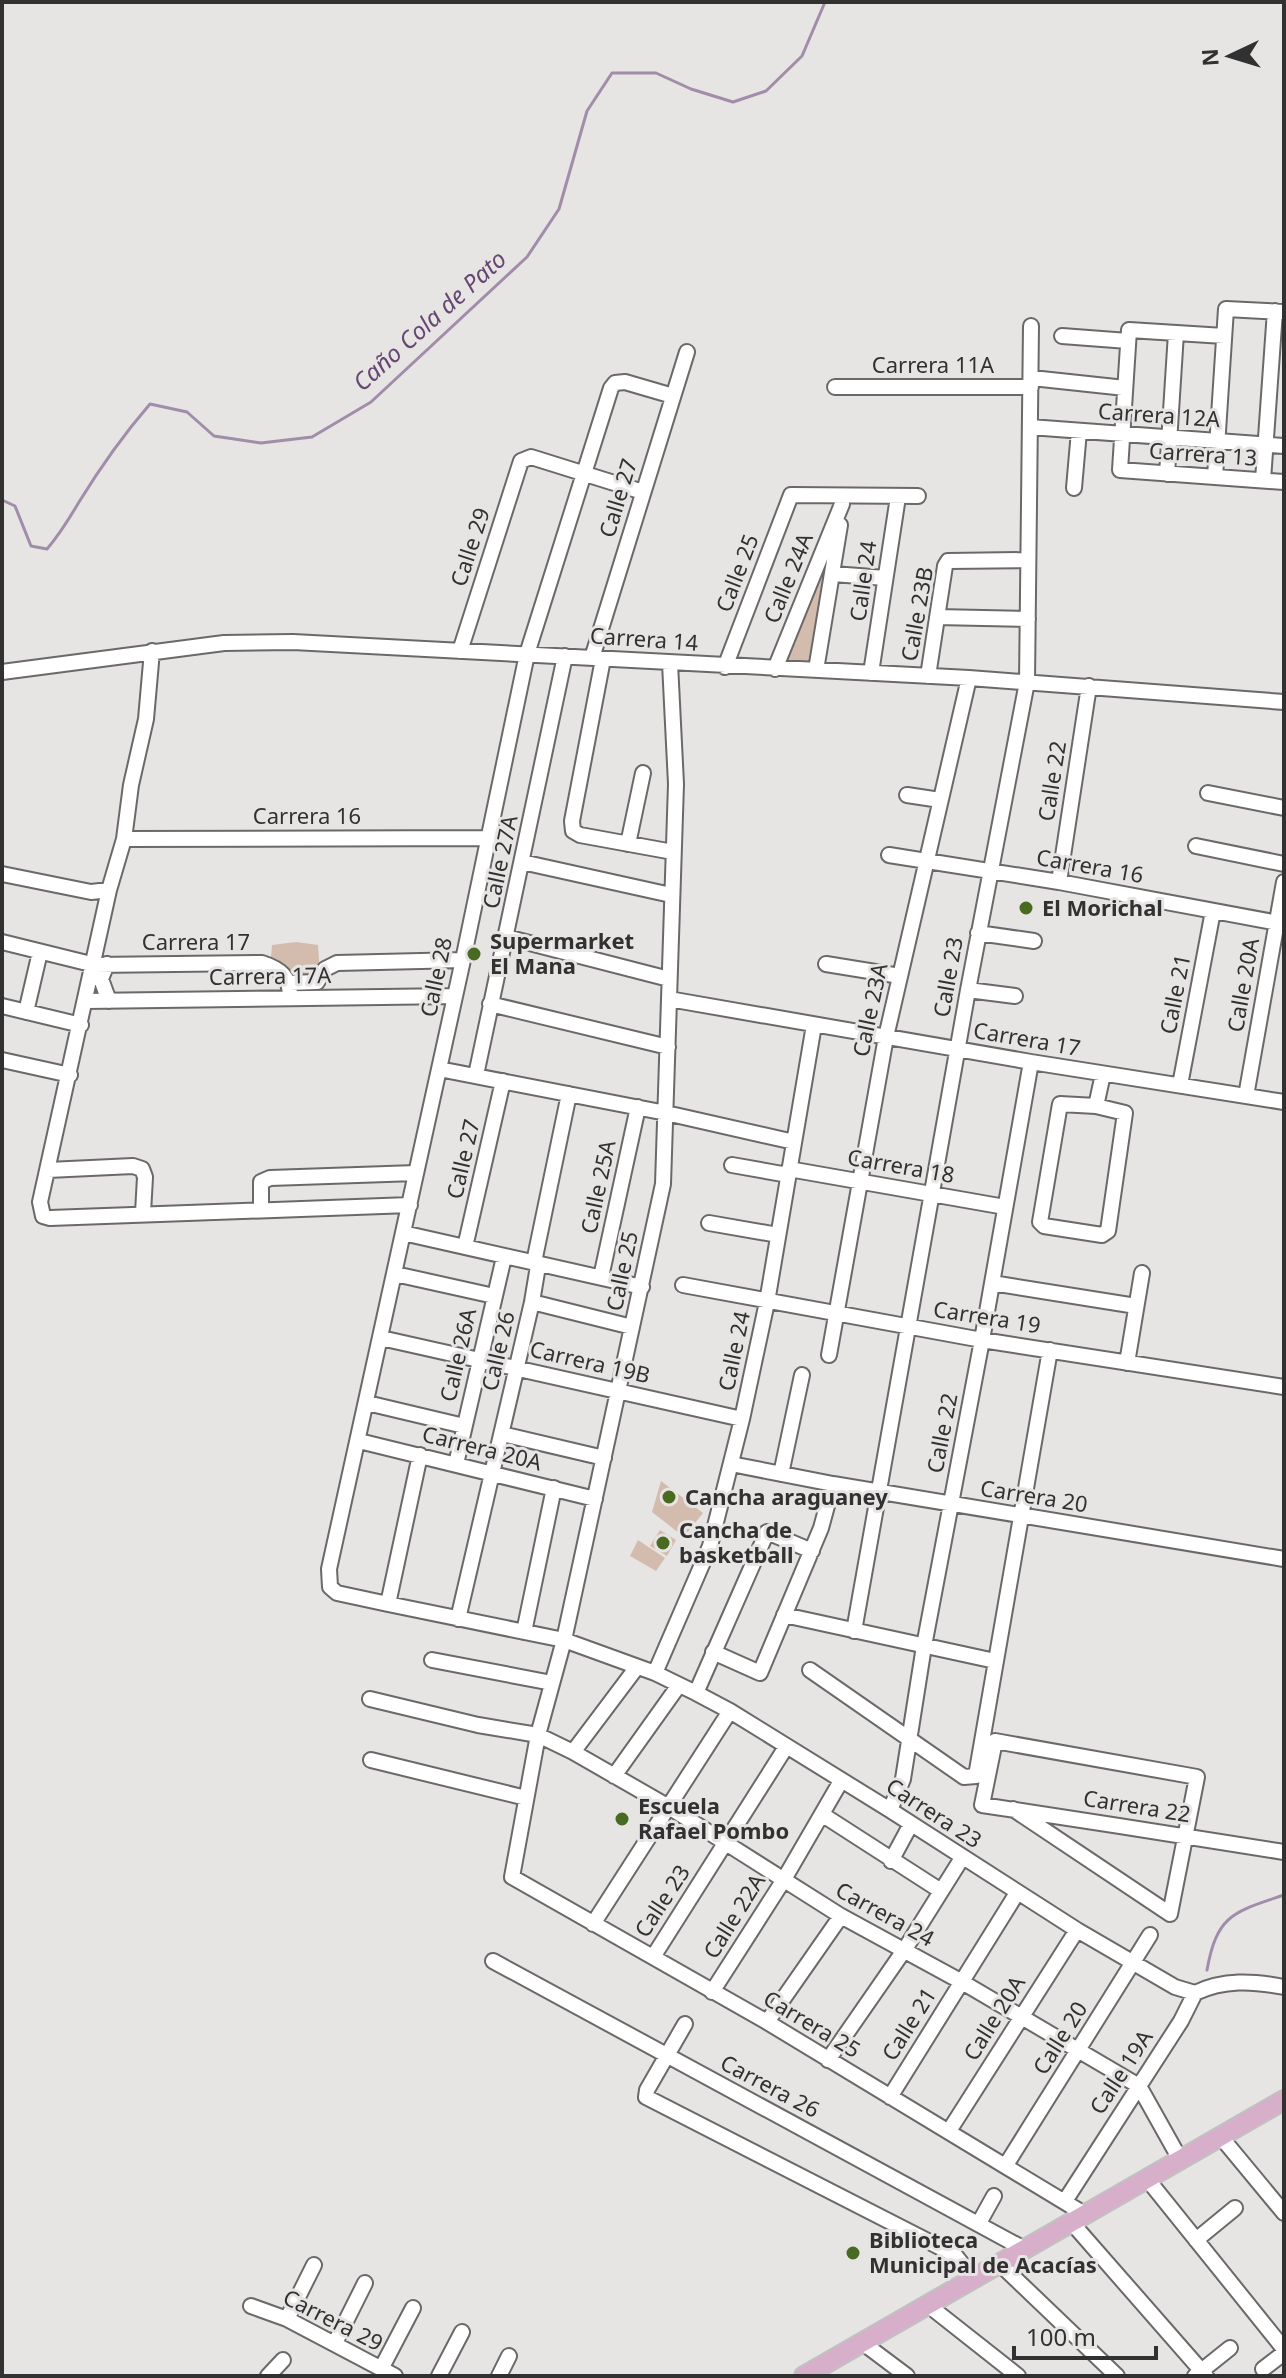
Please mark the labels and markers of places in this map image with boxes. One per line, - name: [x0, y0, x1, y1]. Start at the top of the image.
- place label: El Morichal: [1042, 892, 1163, 922]
- marker: El Morichal: [1017, 899, 1035, 917]
- place label: Supermarket El Mana: [490, 925, 634, 980]
- marker: Supermarket El Mana: [465, 945, 483, 963]
- place label: Cancha araguaney: [685, 1481, 888, 1511]
- marker: Cancha araguaney: [660, 1488, 678, 1506]
- place label: Cancha de basketball: [679, 1514, 794, 1569]
- marker: Cancha de basketball: [654, 1534, 672, 1552]
- place label: Escuela Rafael Pombo: [638, 1790, 789, 1845]
- marker: Escuela Rafael Pombo: [613, 1810, 631, 1828]
- place label: Biblioteca Municipal de Acacías: [869, 2224, 1097, 2279]
- marker: Biblioteca Municipal de Acacías: [844, 2244, 862, 2262]

